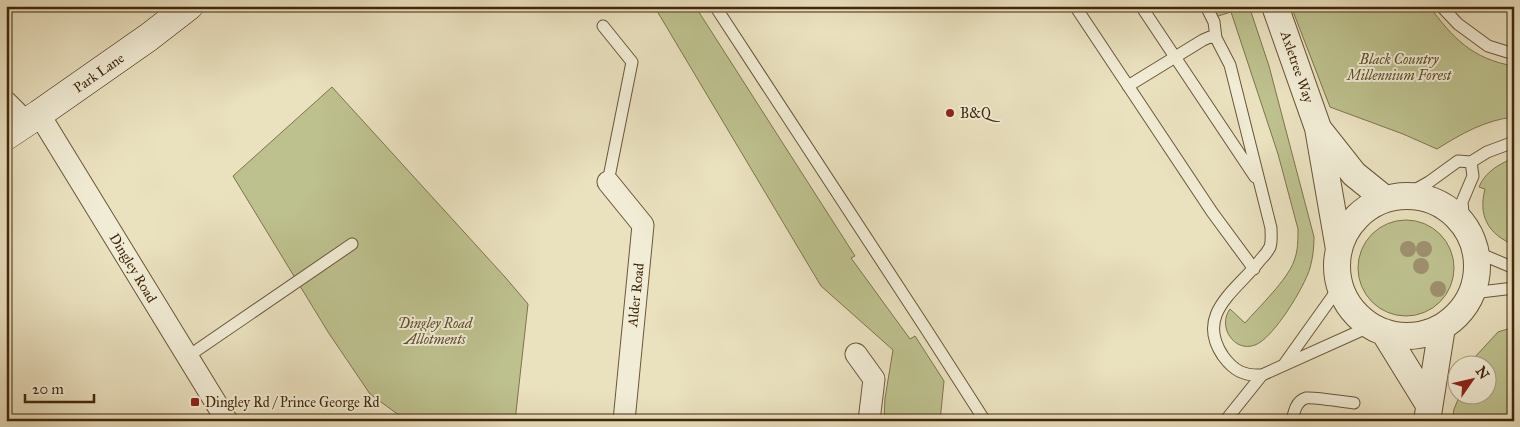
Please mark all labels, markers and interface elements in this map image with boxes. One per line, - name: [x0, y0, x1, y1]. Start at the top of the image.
- street label: Axletree Way: [1276, 28, 1317, 106]
- street label: Park Lane: [70, 49, 128, 97]
- park label: Black Country Millennium Forest: [1345, 51, 1453, 84]
- place label: B&Q: [960, 105, 1001, 122]
- marker: B&Q: [944, 107, 956, 119]
- street label: Dingley Road: [106, 230, 160, 306]
- street label: Alder Road: [624, 262, 648, 329]
- park label: Dingley Road Allotments: [398, 315, 474, 348]
- north arrow: [1448, 354, 1498, 404]
- text: N: [1472, 363, 1493, 383]
- scale bar: [25, 372, 94, 404]
- text: 20 m: [32, 380, 64, 398]
- place label: Dingley Rd / Prince George Rd: [205, 394, 380, 411]
- marker: Dingley Rd / Prince George Rd: [189, 396, 201, 408]

